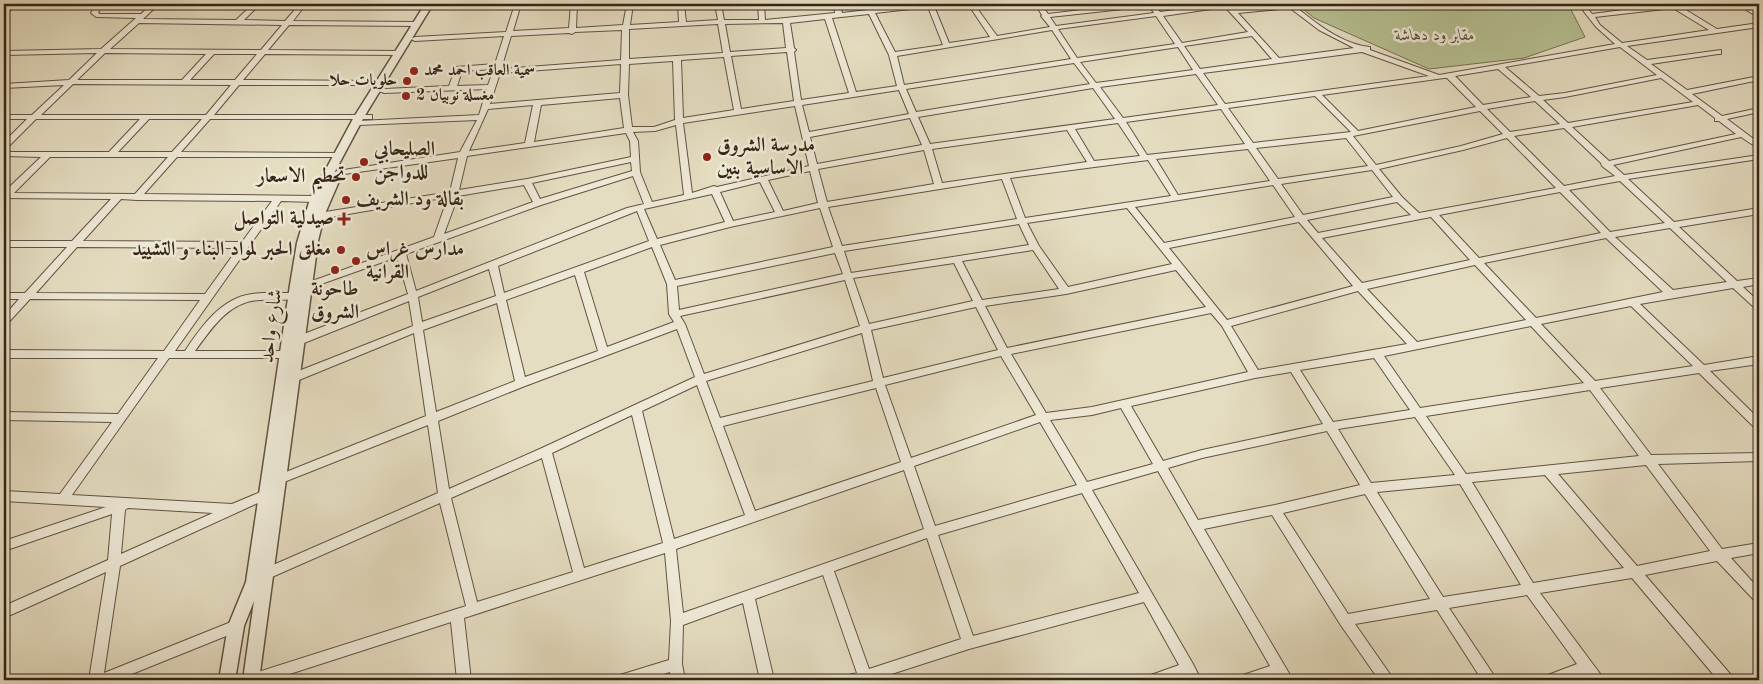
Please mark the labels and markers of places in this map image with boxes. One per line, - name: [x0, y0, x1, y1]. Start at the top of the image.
- place label: سمية العاقب احمد محمد: [424, 62, 535, 80]
- marker: سمية العاقب احمد محمد: [408, 65, 420, 77]
- place label: حلويات حلا: [329, 72, 397, 90]
- marker: حلويات حلا: [401, 75, 413, 87]
- place label: مغسلة نوبيان 2: [416, 87, 494, 105]
- marker: مغسلة نوبيان 2: [400, 90, 412, 102]
- place label: مدرسة الشروق الاساسية بنين: [717, 135, 815, 180]
- place label: الصليحابي للدواجن: [373, 139, 435, 185]
- marker: مدرسة الشروق الاساسية بنين: [701, 151, 713, 163]
- marker: الصليحابي للدواجن: [358, 156, 370, 168]
- place label: تحطيم الاسعار: [255, 165, 346, 195]
- marker: تحطيم الاسعار: [350, 171, 362, 183]
- place label: بقالة ود الشريف: [356, 189, 464, 211]
- marker: بقالة ود الشريف: [340, 194, 352, 206]
- place label: صيدلية التواصل: [233, 208, 334, 231]
- marker: صيدلية التواصل: [338, 213, 350, 225]
- place label: مغلق الحبر لمواد البناء و التشييد: [132, 239, 331, 261]
- place label: مدارس غراس القرانية: [366, 240, 464, 284]
- marker: مغلق الحبر لمواد البناء و التشييد: [335, 244, 347, 256]
- marker: مدارس غراس القرانية: [350, 255, 362, 267]
- marker: طاحونة الشروق: [329, 264, 341, 276]
- place label: طاحونة الشروق: [311, 279, 359, 324]

